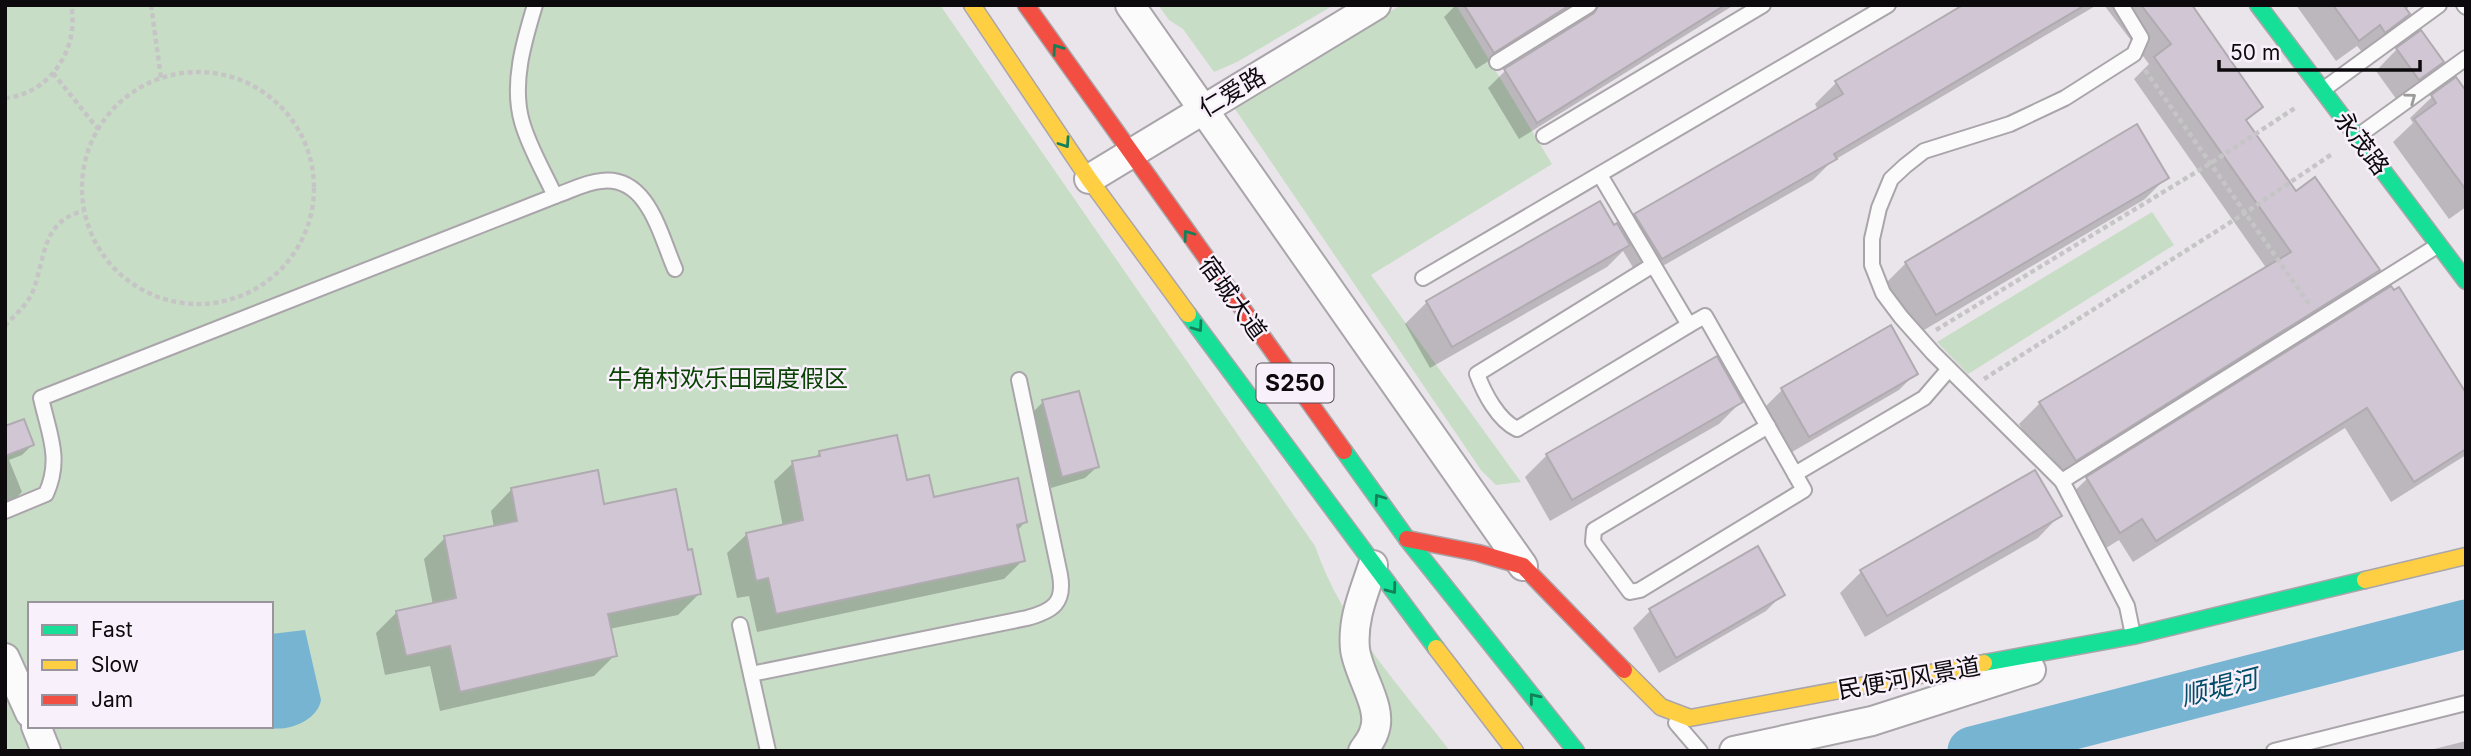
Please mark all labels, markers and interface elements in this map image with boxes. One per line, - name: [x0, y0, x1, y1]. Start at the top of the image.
- scale bar: [2219, 28, 2420, 72]
- text: 50 m: [2230, 40, 2280, 65]
- one-way arrow: [1053, 44, 1065, 57]
- street label: 仁爱路: [1194, 61, 1270, 123]
- one-way arrow: [2403, 93, 2416, 106]
- street label: 永茂路: [2329, 106, 2395, 180]
- one-way arrow: [1057, 135, 1069, 148]
- one-way arrow: [1184, 230, 1196, 243]
- street label: 宿城大道: [1193, 251, 1273, 345]
- one-way arrow: [1190, 319, 1202, 332]
- park label: 牛角村欢乐田园度假区: [608, 364, 848, 393]
- road number: S250: [1256, 364, 1334, 402]
- one-way arrow: [1375, 494, 1387, 507]
- one-way arrow: [1383, 581, 1396, 594]
- legend: [28, 602, 273, 728]
- text: Fast: [91, 617, 133, 642]
- street label: 民便河风景道: [1836, 651, 1982, 705]
- text: Slow: [91, 652, 139, 677]
- water label: 顺堤河: [2177, 661, 2265, 711]
- text: Jam: [91, 687, 133, 712]
- one-way arrow: [1529, 693, 1542, 705]

